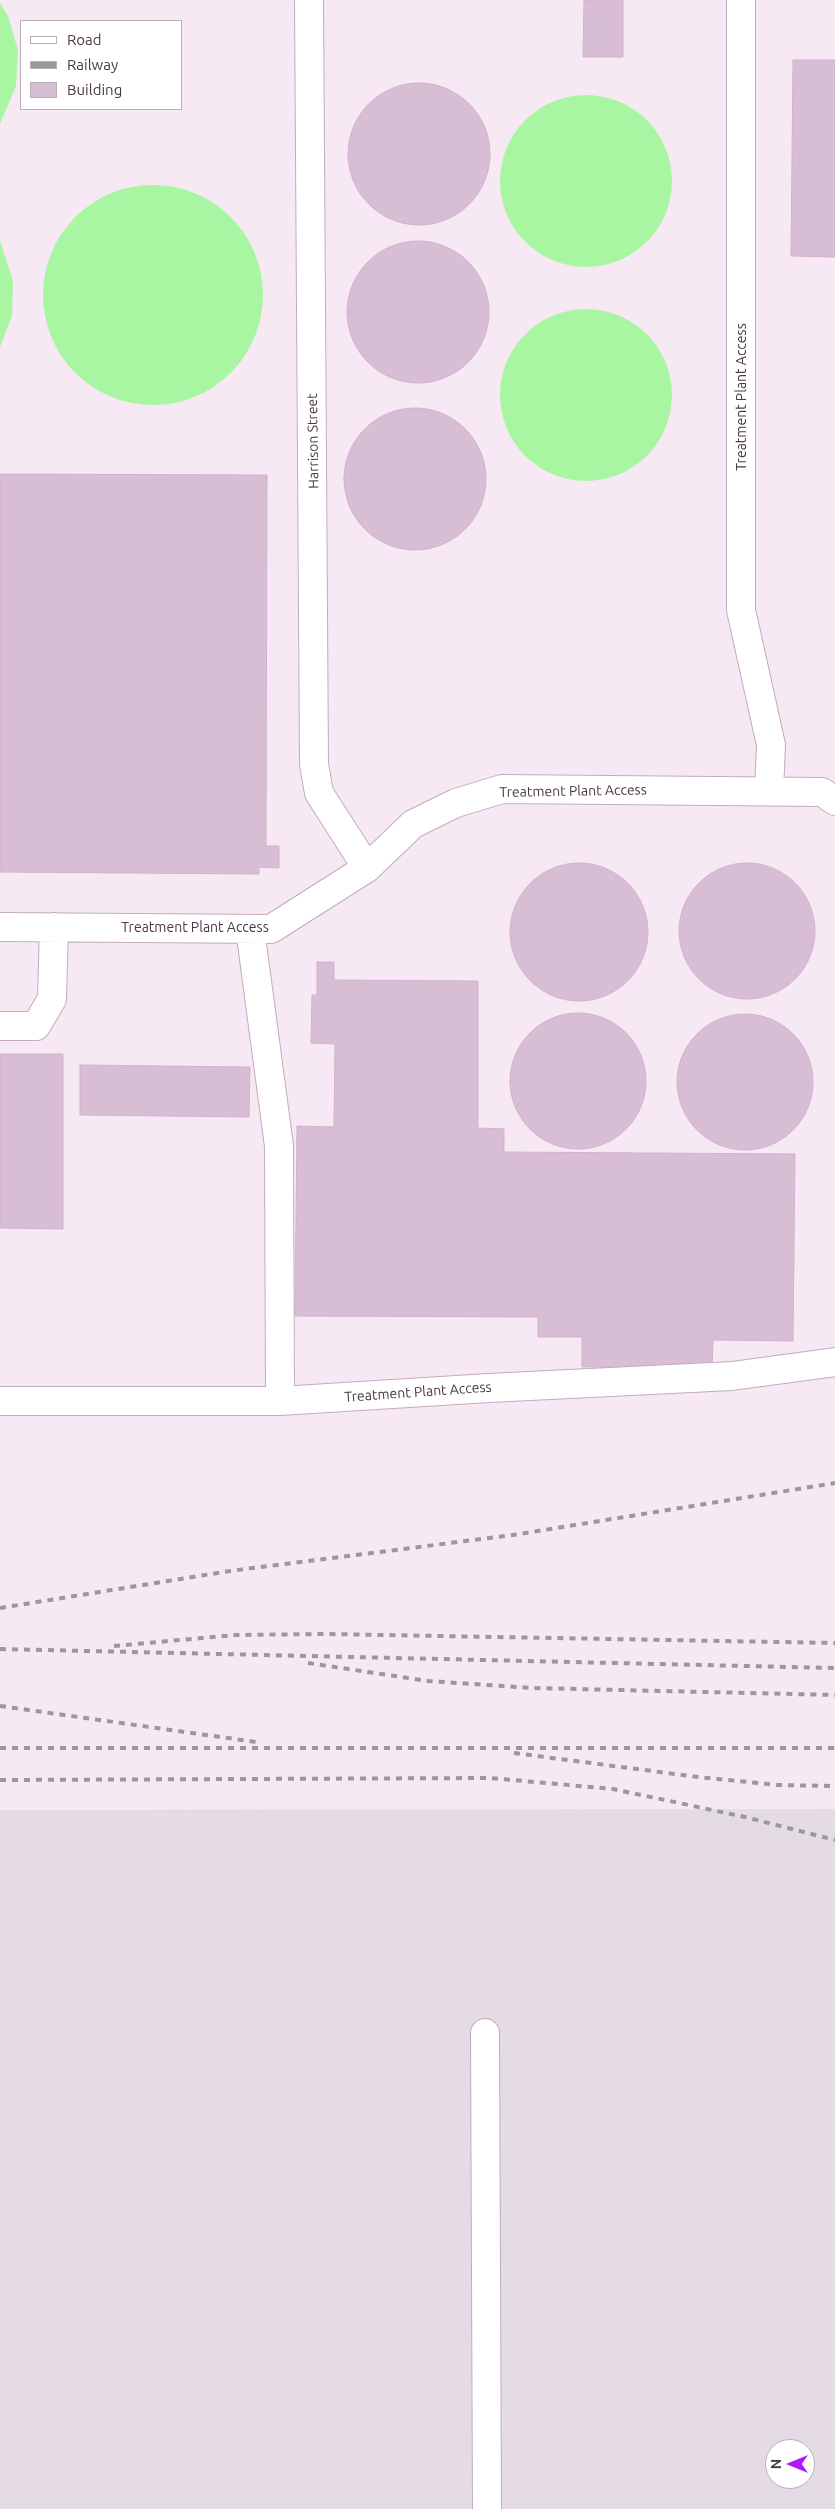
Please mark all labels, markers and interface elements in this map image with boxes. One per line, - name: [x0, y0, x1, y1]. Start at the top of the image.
- legend: [20, 20, 182, 110]
- text: Road: [67, 31, 102, 48]
- text: Railway: [67, 56, 118, 73]
- text: Building: [67, 81, 122, 98]
- street label: Treatment Plant Access: [733, 323, 749, 471]
- street label: Harrison Street: [304, 393, 322, 489]
- street label: Treatment Plant Access: [499, 781, 647, 801]
- street label: Treatment Plant Access: [121, 919, 269, 935]
- street label: Treatment Plant Access: [344, 1378, 492, 1406]
- north arrow: [765, 2439, 815, 2489]
- text: N: [768, 2459, 784, 2469]

